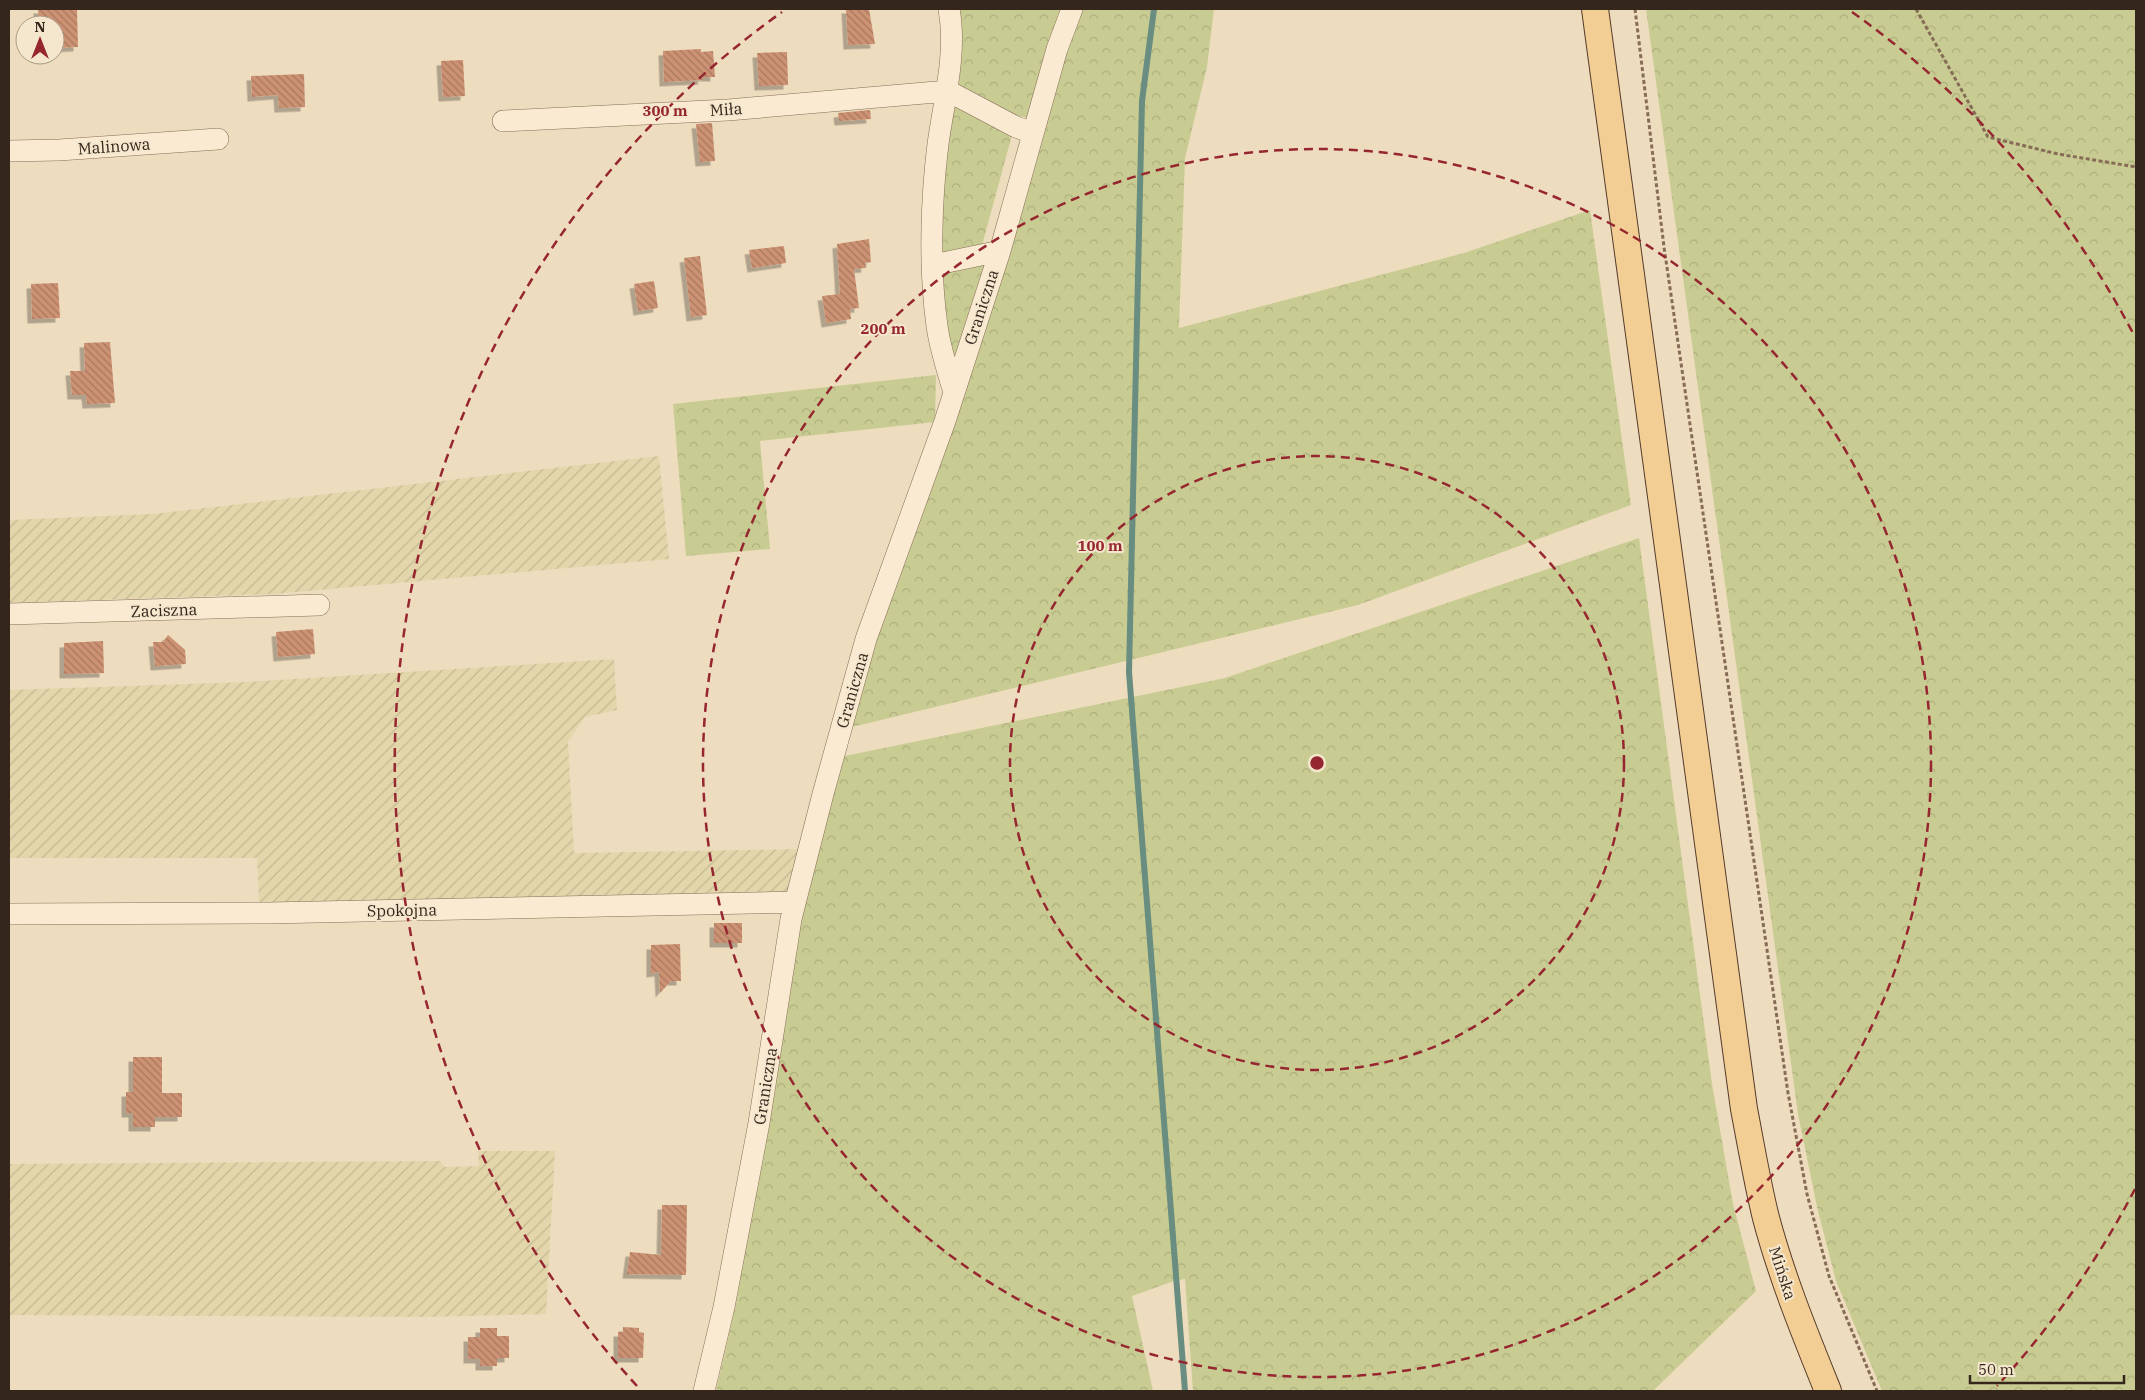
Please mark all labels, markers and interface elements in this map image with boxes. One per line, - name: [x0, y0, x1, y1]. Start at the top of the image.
- north arrow: [15, 15, 65, 65]
- text: N: [34, 18, 46, 36]
- street label: Miła: [709, 98, 743, 120]
- text: 300 m: [642, 101, 688, 120]
- street label: Malinowa: [77, 133, 151, 159]
- street label: Graniczna: [959, 267, 1003, 347]
- text: 200 m: [860, 319, 906, 338]
- text: 100 m: [1077, 536, 1123, 555]
- street label: Zaciszna: [130, 599, 198, 621]
- street label: Graniczna: [832, 650, 872, 730]
- centre of rings: [1308, 754, 1326, 772]
- street label: Spokojna: [367, 899, 438, 921]
- street label: Graniczna: [749, 1046, 781, 1126]
- street label: Mińska: [1765, 1244, 1801, 1303]
- scale bar: [1970, 1352, 2124, 1384]
- text: 50 m: [1978, 1360, 2014, 1379]

